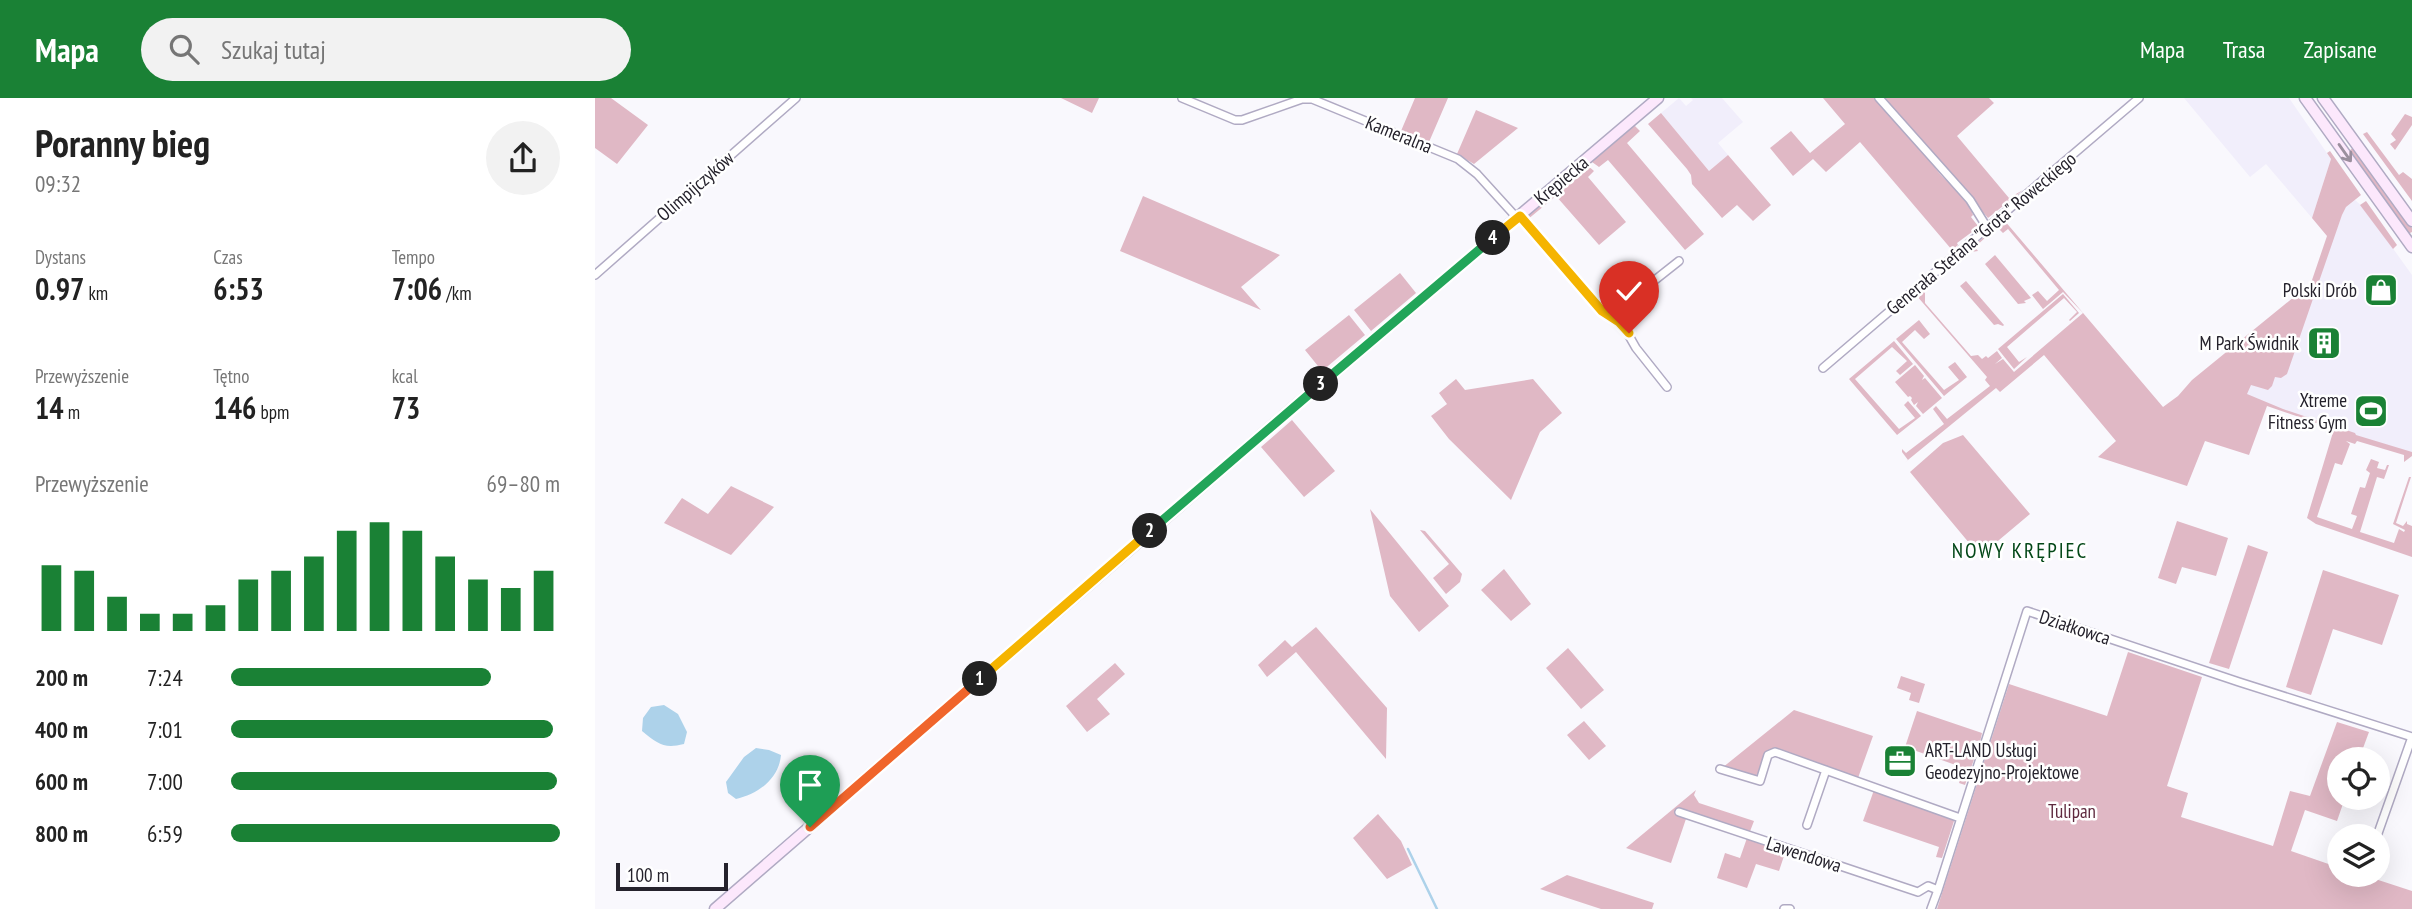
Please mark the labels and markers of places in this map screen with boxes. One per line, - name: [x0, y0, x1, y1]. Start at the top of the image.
- pin: 4: [1475, 220, 1511, 256]
- pin: [1599, 261, 1659, 333]
- shop icon: Polski Drób: [2362, 271, 2400, 309]
- place label: Polski Drób: [2283, 278, 2357, 302]
- building icon: M Park Świdnik: [2305, 324, 2343, 362]
- place label: M Park Świdnik: [2200, 331, 2300, 355]
- pin: 3: [1303, 366, 1339, 402]
- place label: Xtreme Fitness Gym: [2268, 388, 2347, 434]
- sports icon: Xtreme Fitness Gym: [2352, 392, 2390, 430]
- pin: 2: [1133, 514, 1167, 548]
- pin: 1: [963, 662, 997, 696]
- place label: ART-LAND Usługi Geodezyjno-Projektowe: [1925, 738, 2079, 784]
- office icon: ART-LAND Usługi Geodezyjno-Projektowe: [1881, 742, 1919, 780]
- pin: [780, 755, 840, 827]

